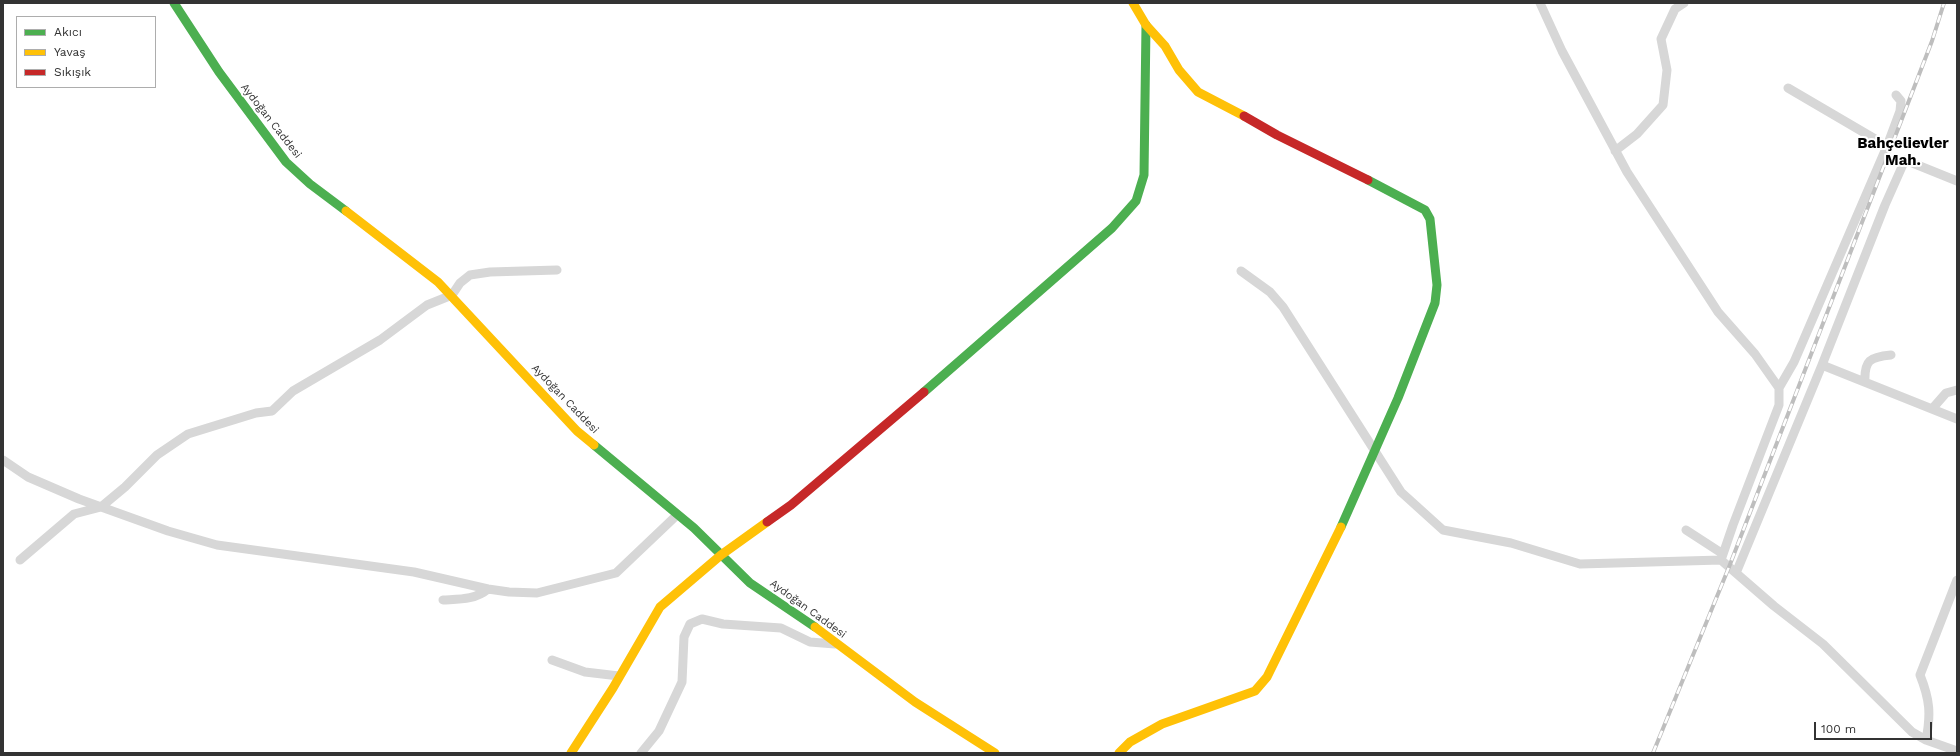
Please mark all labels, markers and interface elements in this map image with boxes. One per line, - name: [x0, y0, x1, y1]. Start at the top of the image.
- legend: [16, 16, 156, 88]
- text: Akıcı: [54, 25, 82, 39]
- text: Yavaş: [54, 45, 86, 59]
- text: Sıkışık: [54, 65, 91, 79]
- street label: Aydoğan Caddesi: [238, 81, 304, 161]
- district label: Bahçelievler Mah.: [1857, 135, 1949, 170]
- street label: Aydoğan Caddesi: [529, 362, 601, 436]
- street label: Aydoğan Caddesi: [767, 577, 849, 641]
- scale bar: [1816, 714, 1934, 740]
- text: 100 m: [1821, 722, 1856, 736]

